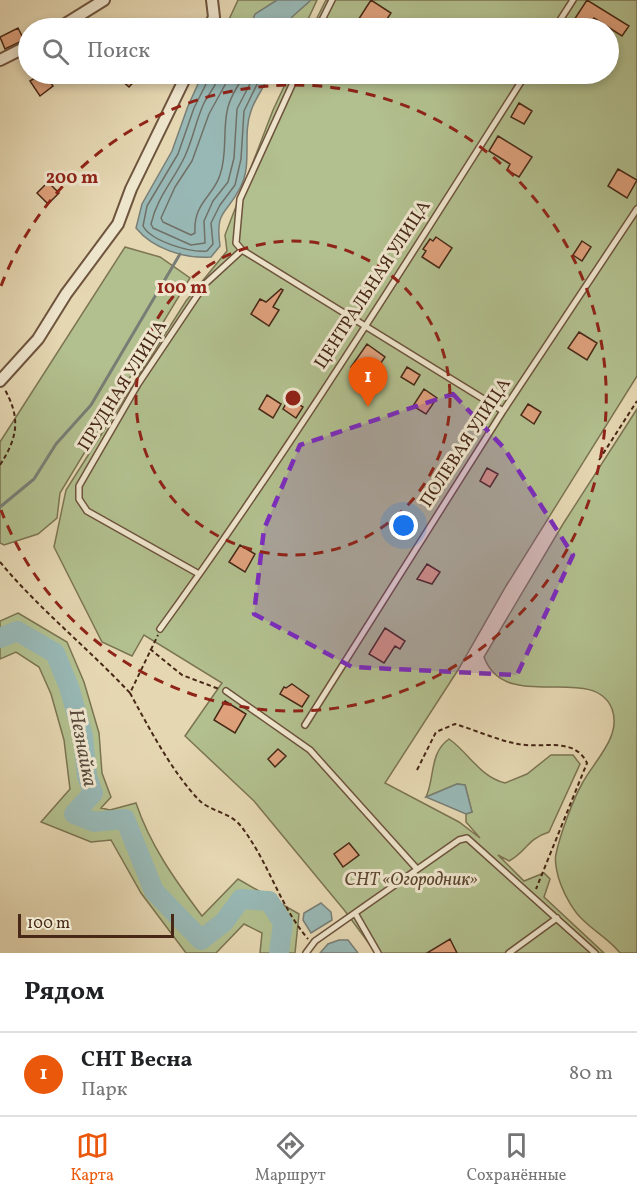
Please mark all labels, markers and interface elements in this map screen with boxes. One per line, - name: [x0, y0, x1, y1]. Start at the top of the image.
- search box: [18, 18, 619, 84]
- icon: search: [39, 35, 72, 68]
- text: Поиск: [87, 36, 150, 67]
- text: 200 m: [46, 166, 98, 191]
- street label: ЦЕНТРАЛЬНАЯ УЛИЦА: [309, 195, 437, 374]
- text: 100 m: [157, 276, 207, 301]
- street label: ПРУДНАЯ УЛИЦА: [73, 315, 174, 456]
- pin: 1: [348, 358, 388, 407]
- street label: ПОЛЕВАЯ УЛИЦА: [415, 373, 517, 513]
- centre of rings: [283, 388, 303, 408]
- your location: [389, 511, 418, 540]
- water label: Незнайка: [61, 707, 103, 789]
- park label: СНТ «Огородник»: [344, 868, 478, 893]
- scale bar: [18, 911, 174, 938]
- text: 100 m: [27, 913, 70, 935]
- text: Рядом: [24, 974, 104, 1010]
- text: СНТ Весна: [81, 1045, 192, 1076]
- text: 1: [39, 1060, 48, 1088]
- text: 80 m: [569, 1060, 613, 1088]
- text: Парк: [81, 1076, 127, 1104]
- tab: Карта: [71, 1129, 114, 1187]
- tab: Маршрут: [255, 1129, 326, 1187]
- tab: Сохранённые: [467, 1129, 566, 1187]

